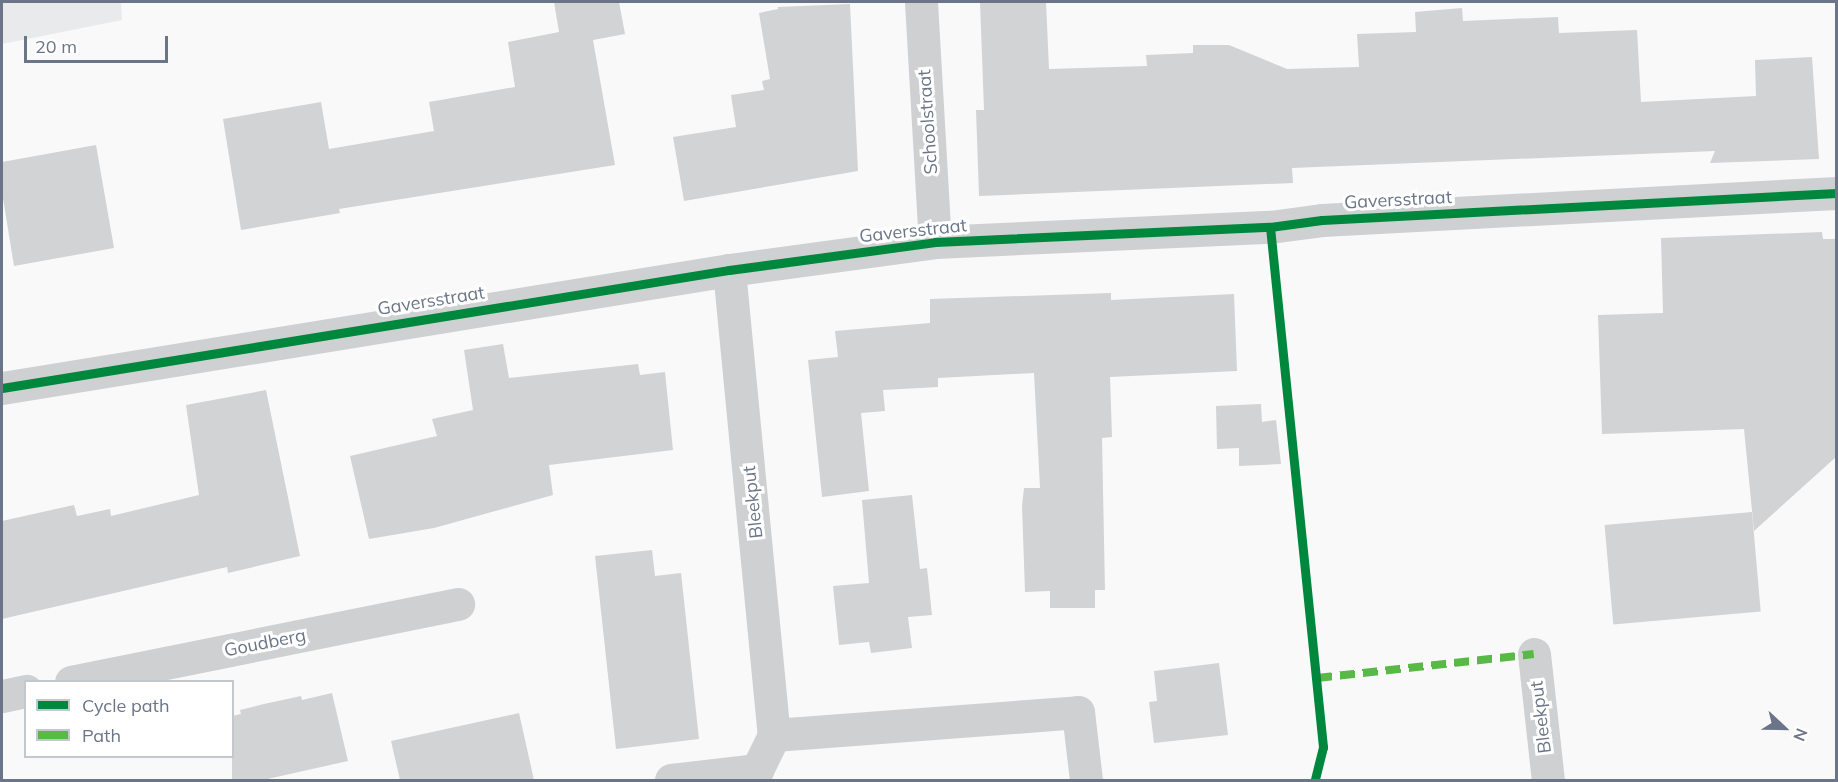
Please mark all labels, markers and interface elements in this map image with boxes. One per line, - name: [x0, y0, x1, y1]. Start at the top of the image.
- scale bar: [27, 24, 171, 62]
- text: 20 m: [35, 35, 77, 58]
- street label: Schoolstraat: [914, 69, 942, 175]
- street label: Gaversstraat: [1344, 186, 1452, 214]
- street label: Gaversstraat: [858, 215, 968, 247]
- street label: Gaversstraat: [376, 282, 486, 320]
- street label: Bleekput: [738, 465, 768, 539]
- street label: Goudberg: [222, 625, 308, 661]
- legend: [24, 680, 234, 758]
- street label: Bleekput: [1526, 680, 1556, 754]
- text: Cycle path: [82, 694, 169, 717]
- north arrow: [1754, 698, 1814, 758]
- text: Path: [82, 724, 121, 747]
- text: N: [1789, 725, 1812, 744]

